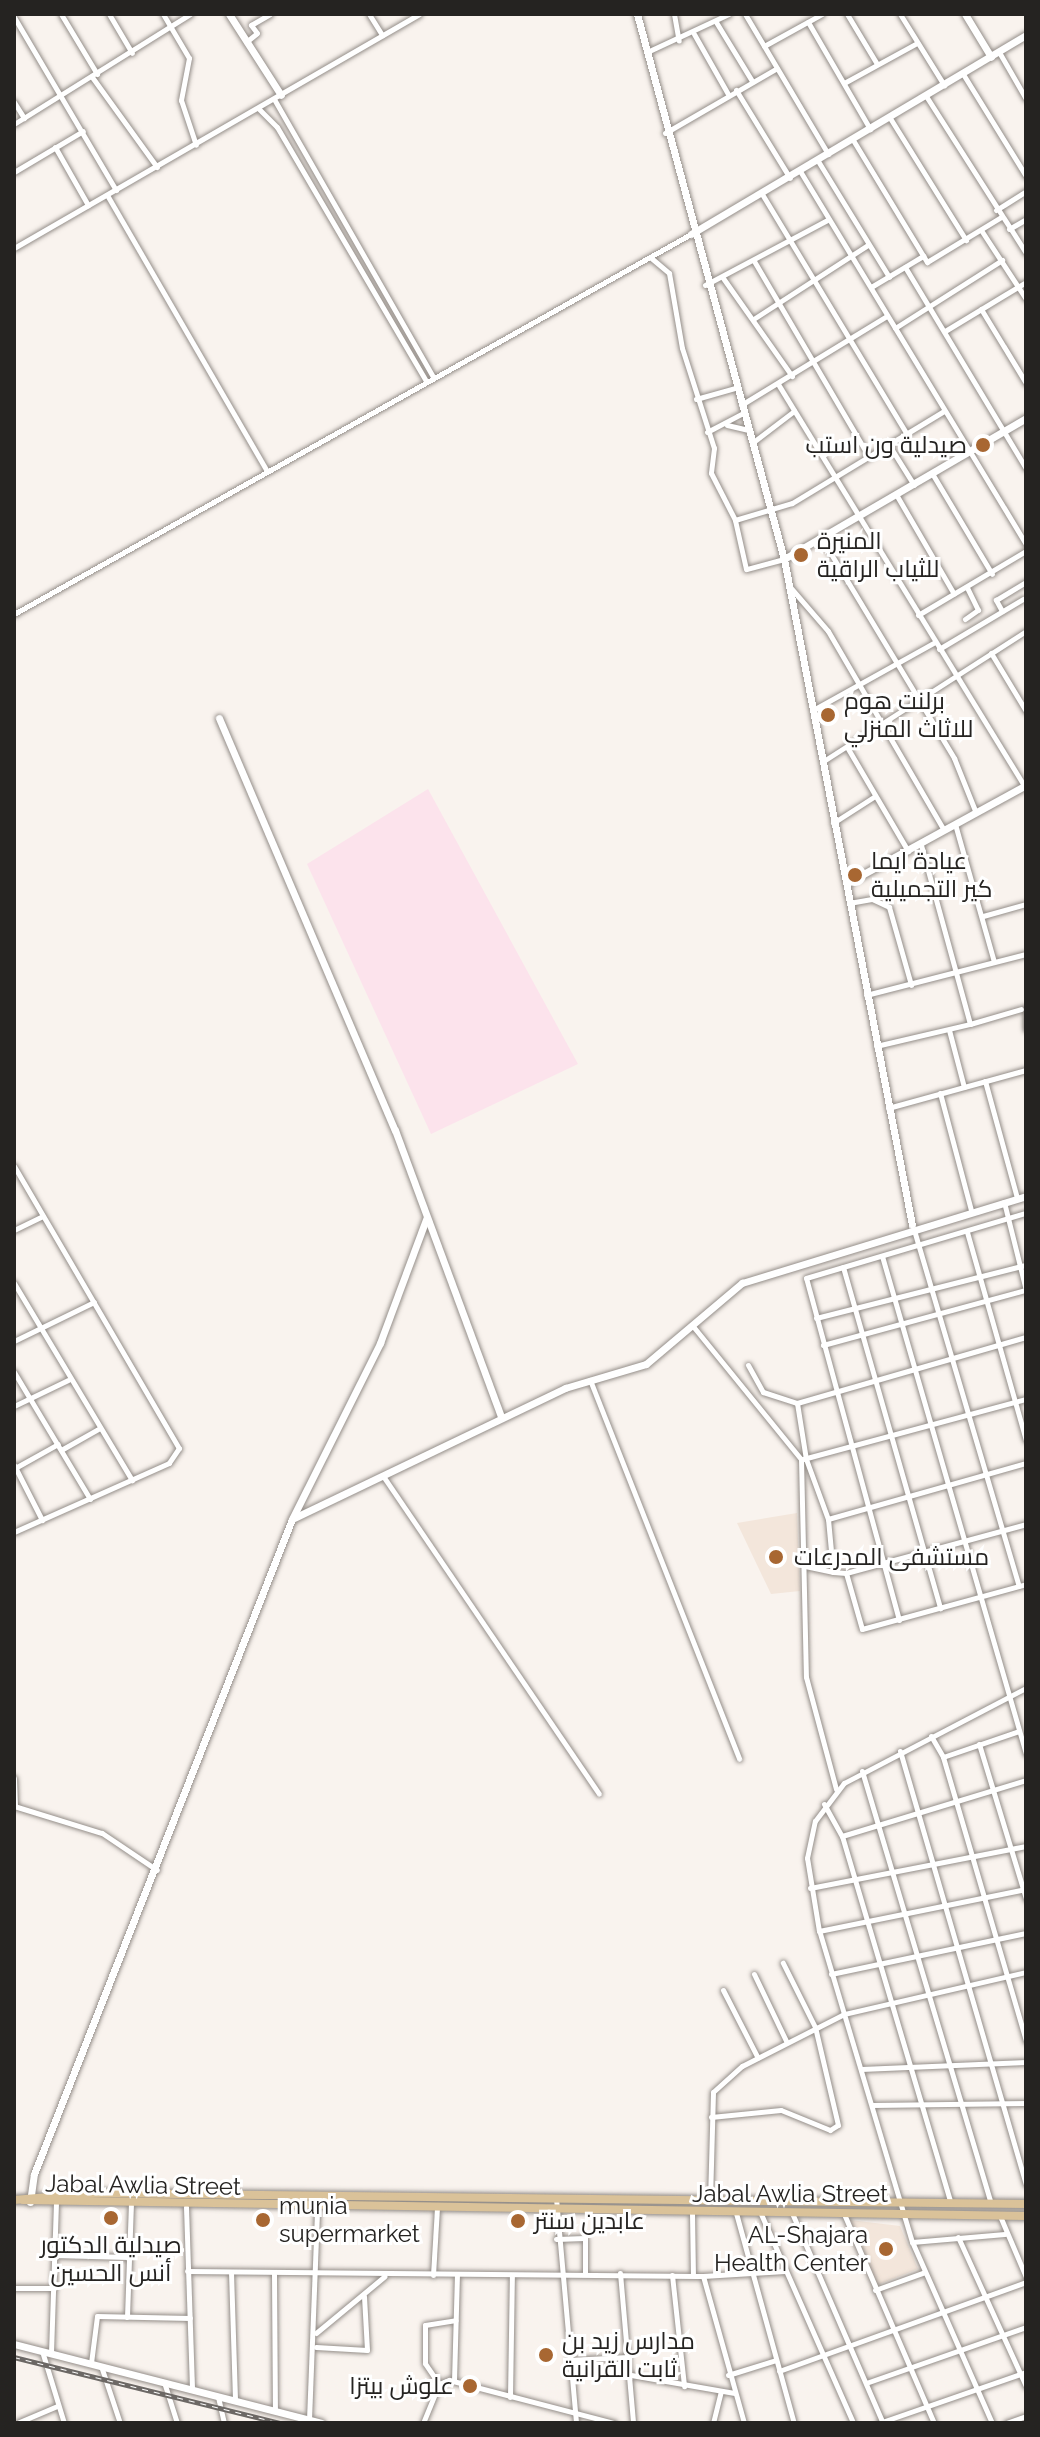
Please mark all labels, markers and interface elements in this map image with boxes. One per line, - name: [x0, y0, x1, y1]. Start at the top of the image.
- place label: صيدلية ون استب: [806, 431, 967, 459]
- marker: صيدلية ون استب: [974, 436, 992, 454]
- place label: المنيرة للثياب الراقية: [817, 527, 939, 583]
- marker: المنيرة للثياب الراقية: [792, 546, 810, 564]
- place label: برلنت هوم للاثاث المنزلي: [844, 687, 973, 743]
- marker: برلنت هوم للاثاث المنزلي: [819, 706, 837, 724]
- place label: عيادة ايما كير التجميلية: [871, 847, 993, 903]
- marker: عيادة ايما كير التجميلية: [846, 866, 864, 884]
- place label: مستشفى المدرعات: [794, 1543, 989, 1571]
- marker: مستشفى المدرعات: [765, 1546, 787, 1568]
- street label: Jabal Awlia Street: [44, 2169, 242, 2201]
- street label: Jabal Awlia Street: [691, 2180, 889, 2208]
- place label: munia supermarket: [279, 2192, 420, 2248]
- place label: عابدين سنتر: [534, 2207, 645, 2235]
- marker: صيدلية الدكتور أنس الحسين: [102, 2209, 120, 2227]
- marker: munia supermarket: [254, 2211, 272, 2229]
- marker: عابدين سنتر: [509, 2212, 527, 2230]
- place label: AL-Shajara Health Center: [714, 2221, 868, 2277]
- place label: صيدلية الدكتور أنس الحسين: [40, 2231, 182, 2287]
- marker: AL-Shajara Health Center: [875, 2238, 897, 2260]
- place label: مدارس زيد بن ثابت القرانية: [562, 2327, 695, 2383]
- marker: مدارس زيد بن ثابت القرانية: [537, 2346, 555, 2364]
- place label: علوش بيتزا: [349, 2372, 454, 2400]
- marker: علوش بيتزا: [461, 2377, 479, 2395]

